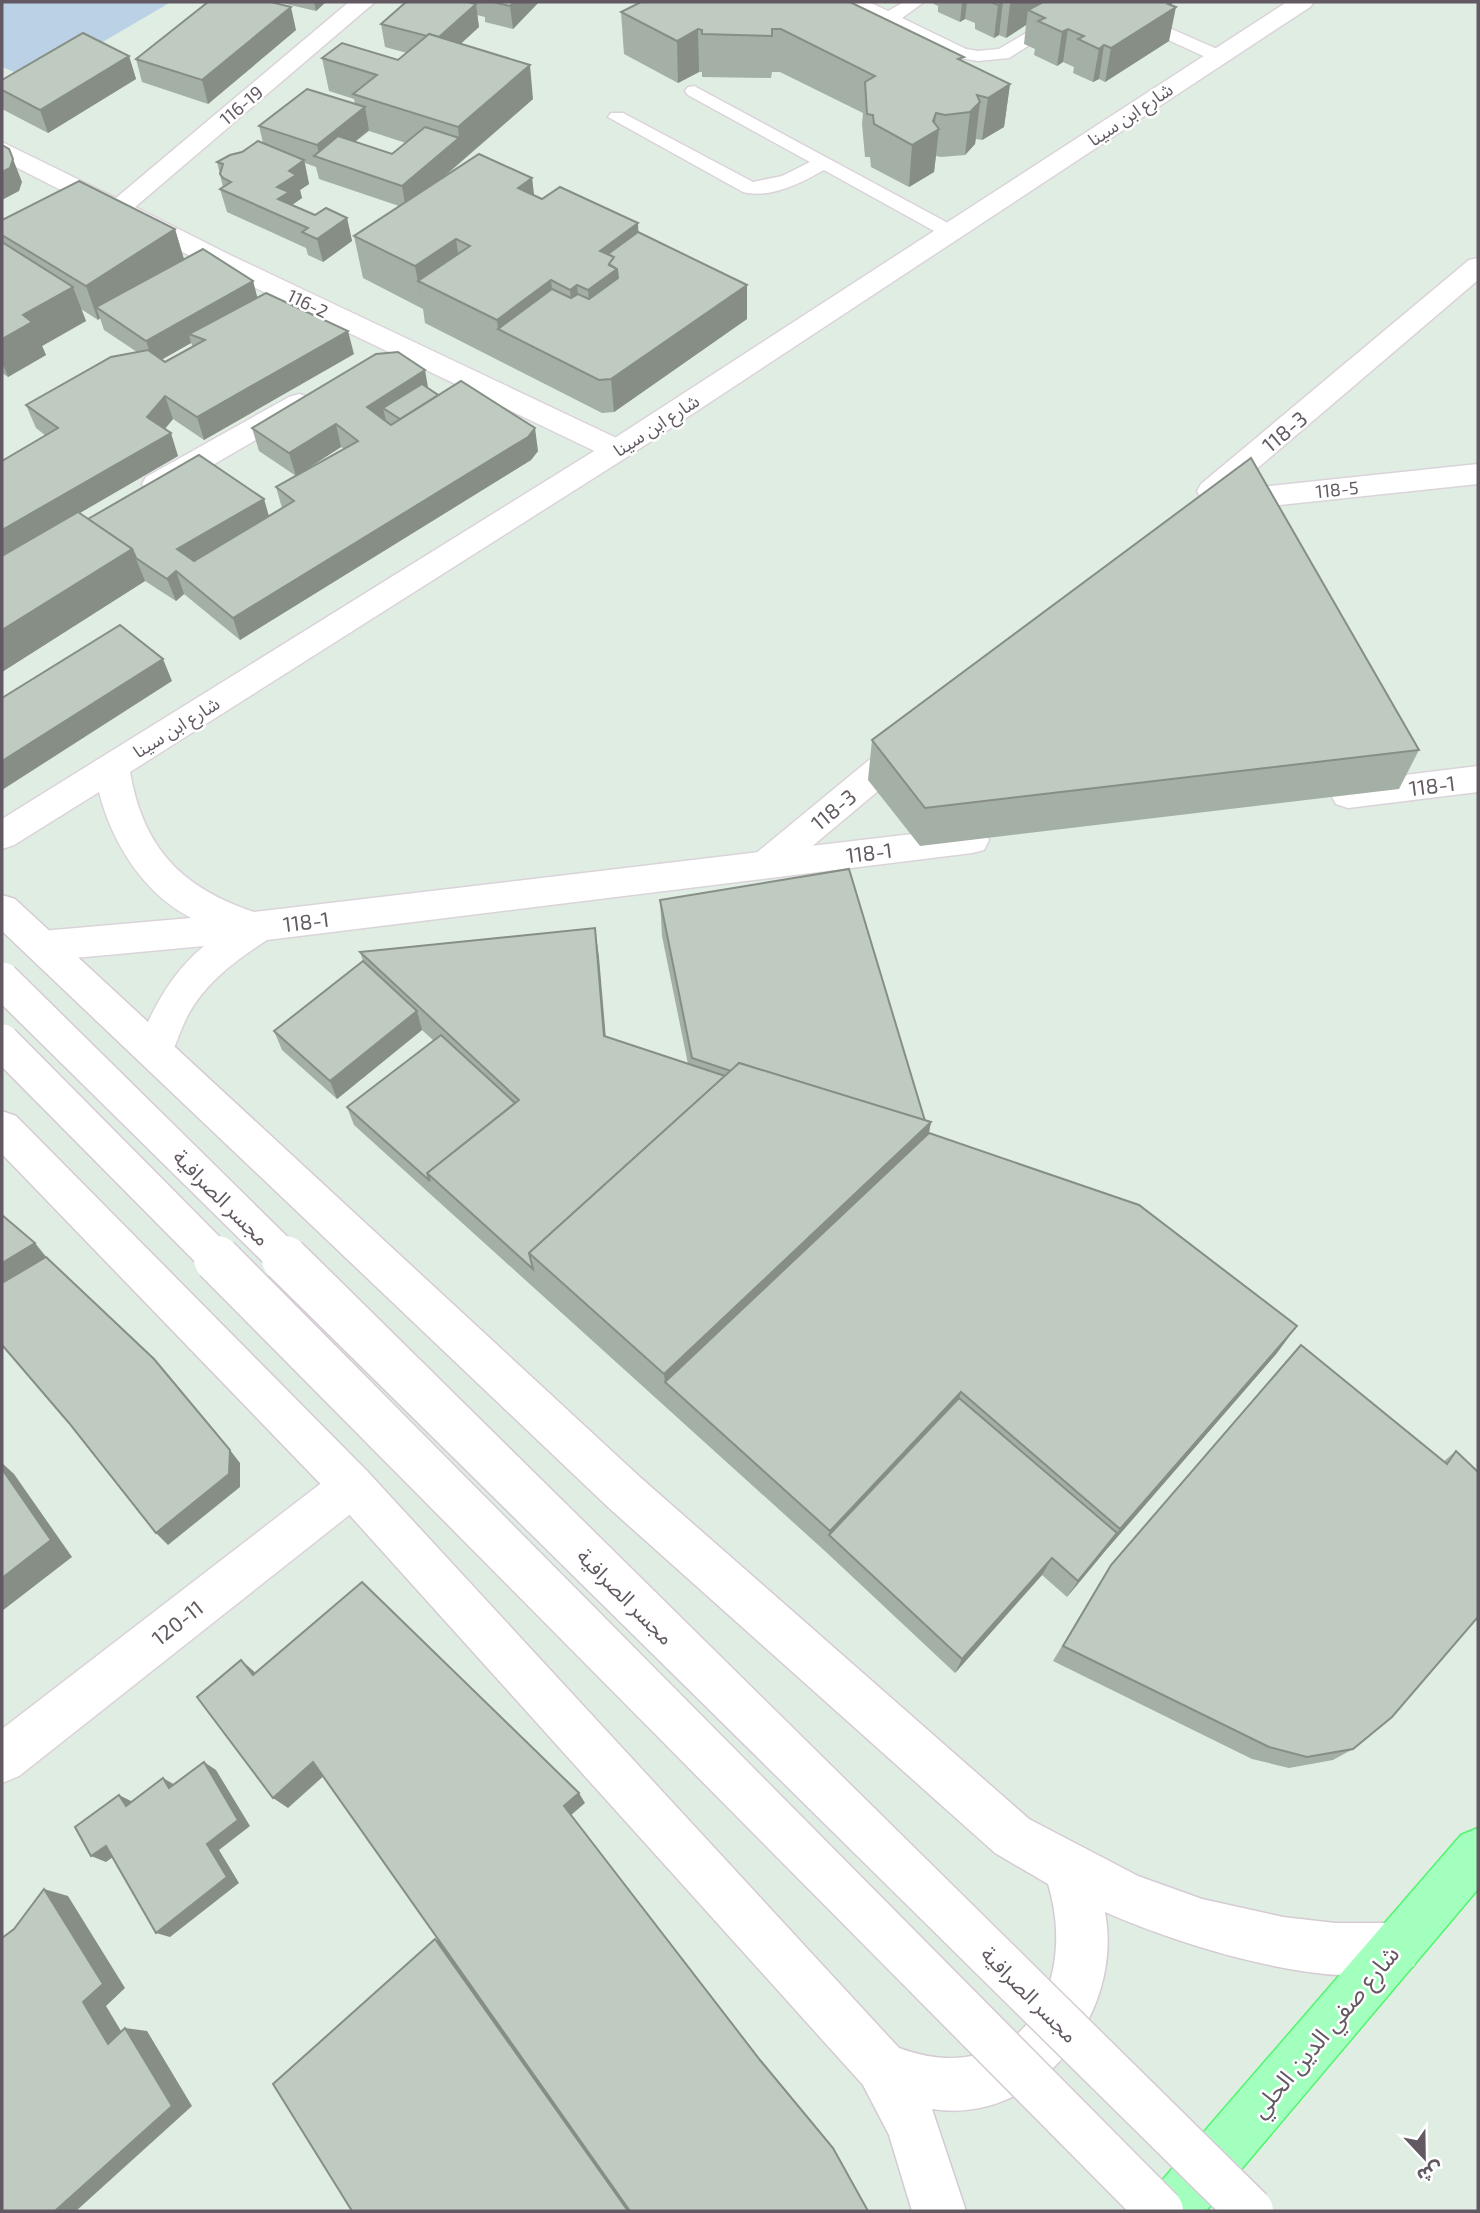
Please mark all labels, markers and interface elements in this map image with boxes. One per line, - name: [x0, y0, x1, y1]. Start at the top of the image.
- street label: شارع ابن سينا: [1083, 78, 1179, 154]
- street label: 116-19: [215, 81, 267, 129]
- street label: 116-2: [284, 284, 332, 322]
- street label: شارع ابن سينا: [609, 389, 705, 464]
- street label: 118-3: [1257, 405, 1311, 457]
- street label: 118-5: [1314, 476, 1360, 502]
- street label: شارع ابن سينا: [129, 692, 225, 766]
- street label: 118-1: [1407, 770, 1457, 800]
- street label: 118-3: [806, 783, 860, 835]
- street label: 118-1: [844, 837, 894, 867]
- street label: 118-1: [281, 906, 331, 936]
- street label: مجسر الصرافية: [168, 1144, 275, 1251]
- street label: مجسر الصرافية: [572, 1543, 679, 1650]
- street label: 120-11: [146, 1594, 208, 1650]
- street label: شارع صفي الدين الحلي: [1244, 1939, 1409, 2126]
- street label: مجسر الصرافية: [976, 1941, 1083, 2048]
- north arrow: [1389, 2122, 1459, 2192]
- text: ش: [1414, 2158, 1447, 2189]

